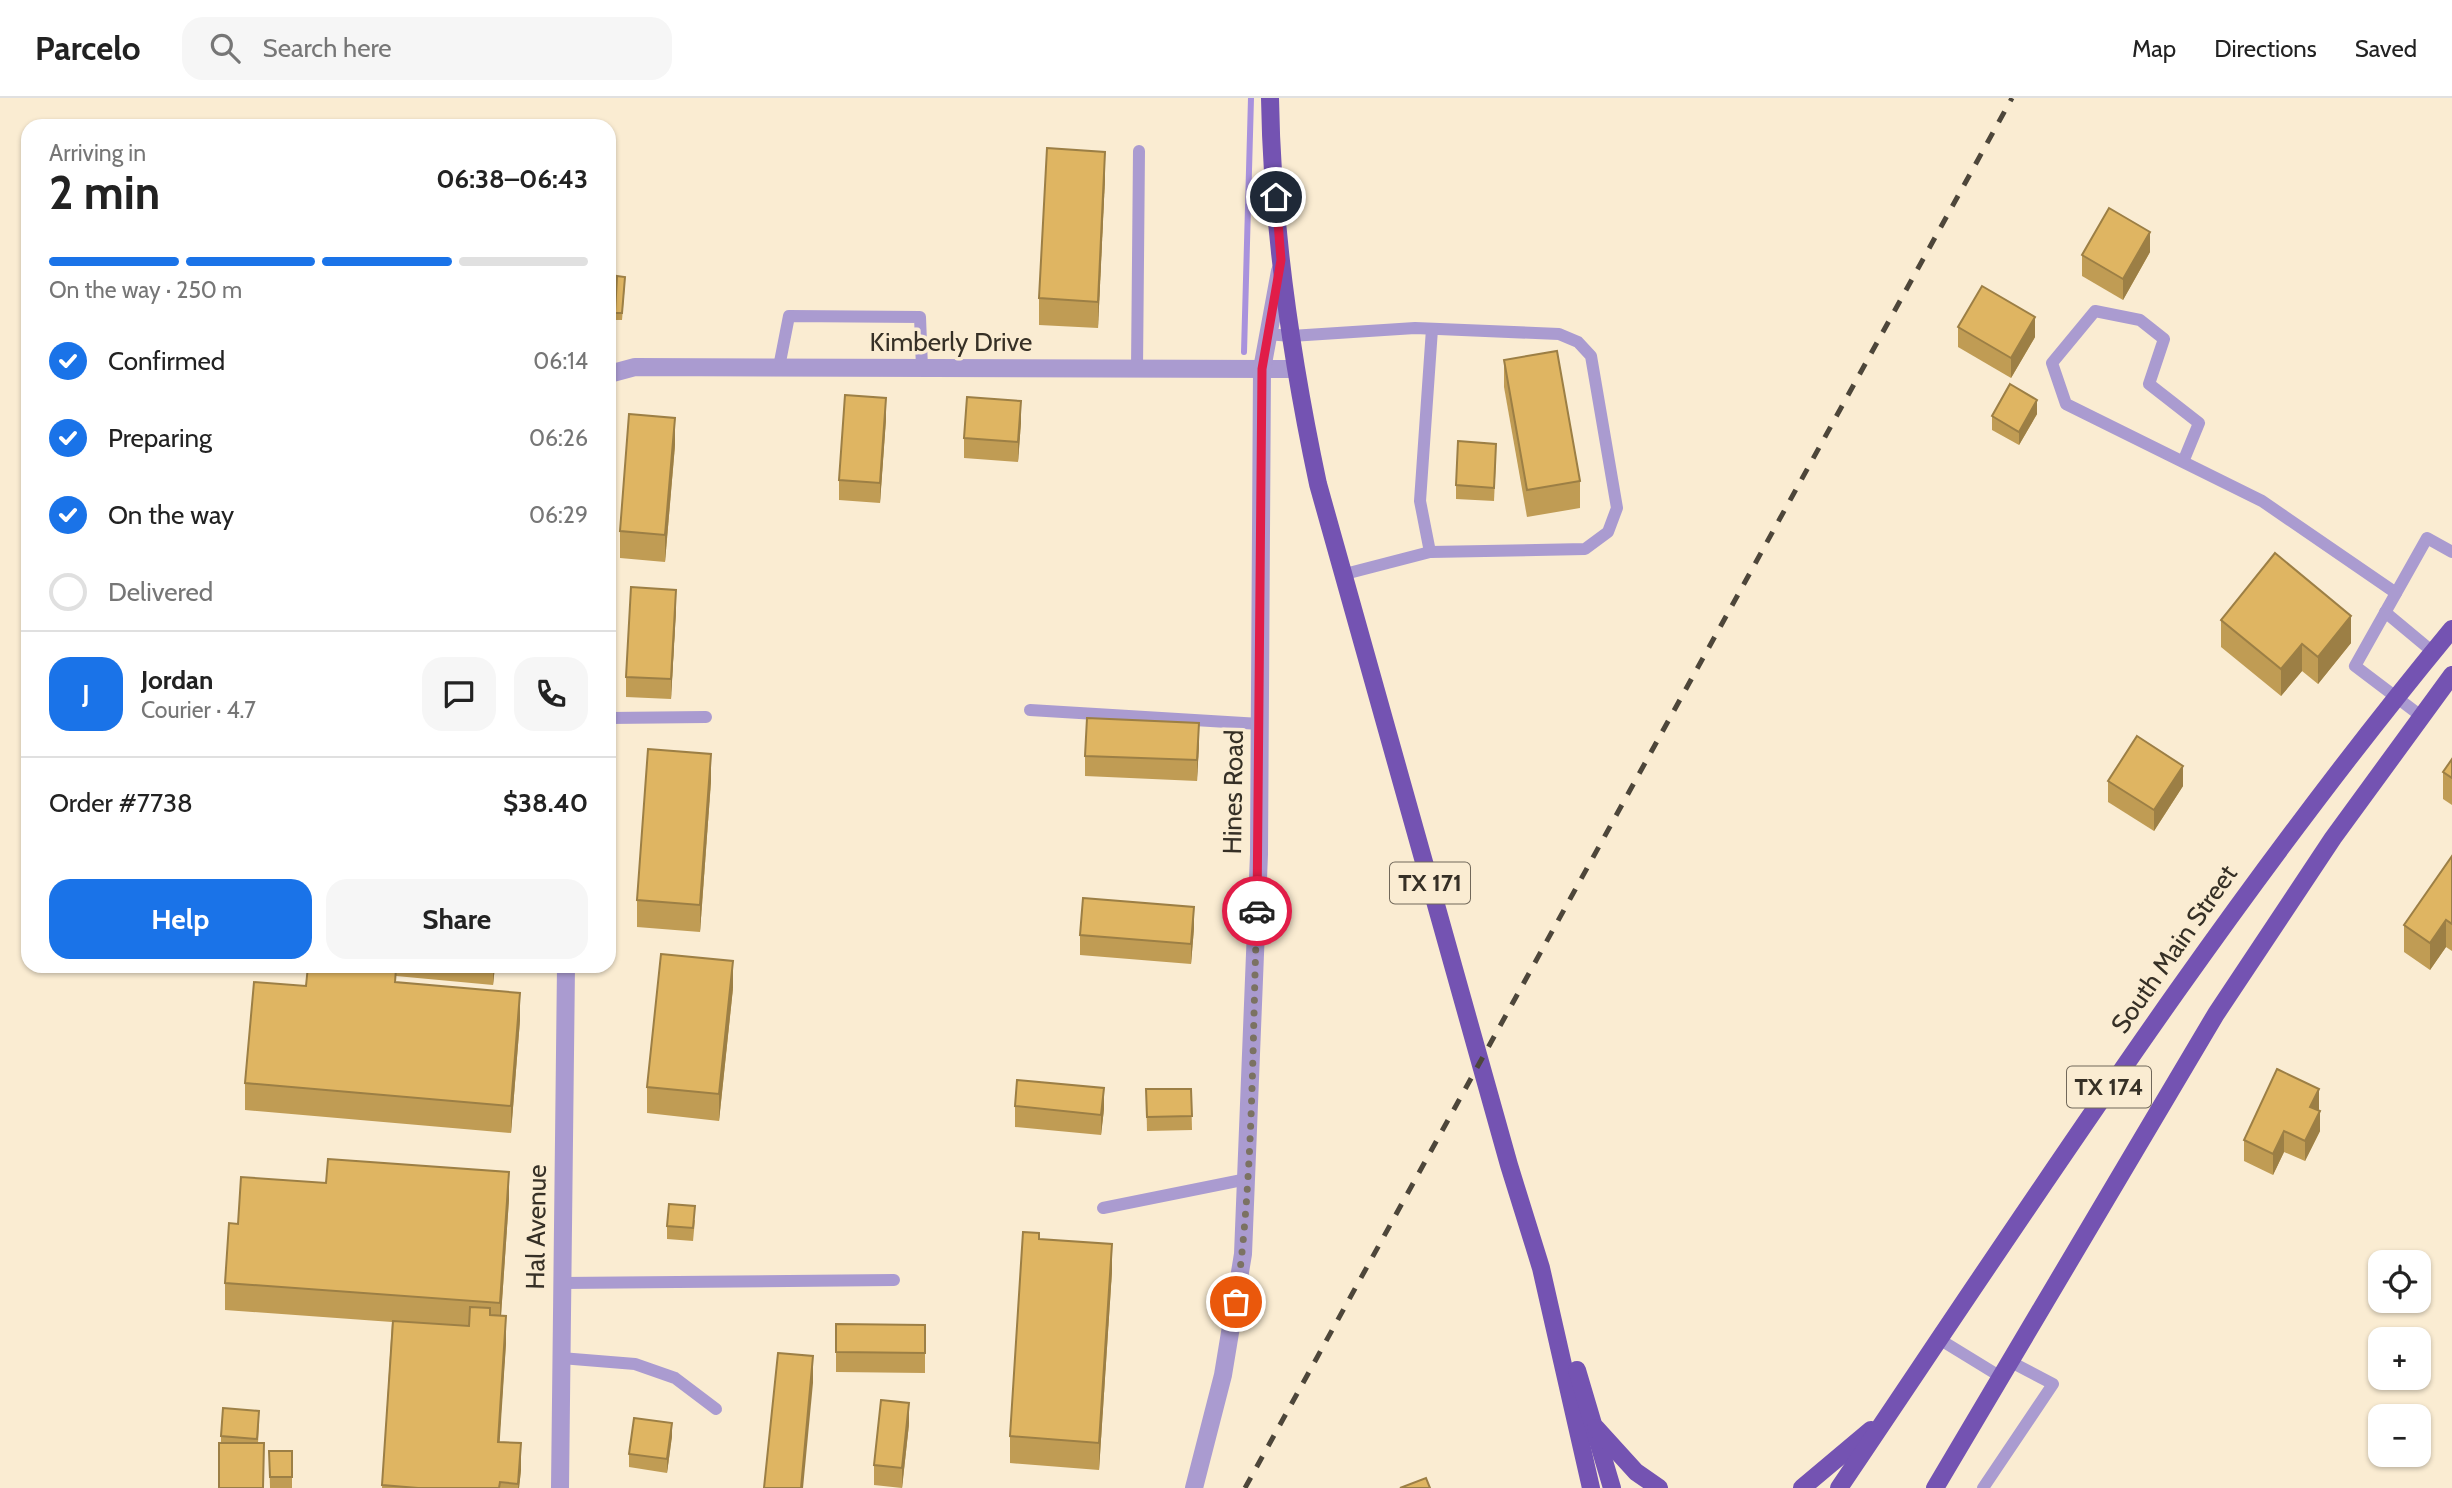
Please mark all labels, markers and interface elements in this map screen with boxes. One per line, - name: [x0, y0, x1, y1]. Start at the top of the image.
- search box: [182, 17, 672, 80]
- text: Parcelo: [35, 28, 140, 68]
- icon: search: [206, 29, 244, 67]
- text: Search here: [262, 32, 392, 64]
- text: Map: [2132, 34, 2176, 63]
- text: Directions: [2214, 34, 2317, 63]
- text: Saved: [2355, 34, 2417, 63]
- text: Arriving in: [49, 139, 146, 167]
- text: 06:38–06:43: [436, 163, 588, 195]
- text: 2 min: [49, 165, 160, 221]
- pin: [1246, 167, 1306, 227]
- icon: home: [1257, 178, 1295, 216]
- text: On the way · 250 m: [49, 276, 242, 304]
- street label: Kimberly Drive: [870, 326, 1032, 358]
- icon: check: [49, 342, 87, 380]
- text: Confirmed: [108, 345, 225, 377]
- text: 06:14: [533, 347, 588, 375]
- icon: check: [49, 419, 87, 457]
- text: Preparing: [108, 422, 212, 454]
- text: 06:26: [529, 424, 588, 452]
- icon: check: [49, 496, 87, 534]
- text: On the way: [108, 499, 234, 531]
- text: 06:29: [529, 501, 588, 529]
- text: Delivered: [108, 576, 213, 608]
- button: chat: [422, 657, 496, 731]
- button: phone: [514, 657, 588, 731]
- text: Jordan: [141, 664, 213, 696]
- text: J: [82, 678, 90, 710]
- text: Courier · 4.7: [141, 696, 256, 724]
- street label: Hines Road: [1216, 729, 1250, 855]
- text: Order #7738: [49, 787, 193, 819]
- text: $38.40: [503, 787, 588, 819]
- street label: South Main Street: [2104, 859, 2244, 1039]
- road number: TX 171: [1390, 862, 1470, 904]
- courier: [1222, 876, 1292, 946]
- button: Help: [49, 879, 312, 959]
- button: Share: [326, 879, 588, 959]
- icon: car: [1238, 892, 1276, 930]
- road number: TX 174: [2067, 1066, 2151, 1107]
- street label: Hal Avenue: [519, 1164, 553, 1290]
- map controls: [2368, 1250, 2431, 1467]
- button: locate: [2368, 1250, 2431, 1313]
- pin: [1206, 1272, 1266, 1332]
- icon: bag: [1217, 1283, 1255, 1321]
- button: +: [2368, 1327, 2431, 1390]
- button: −: [2368, 1404, 2431, 1467]

